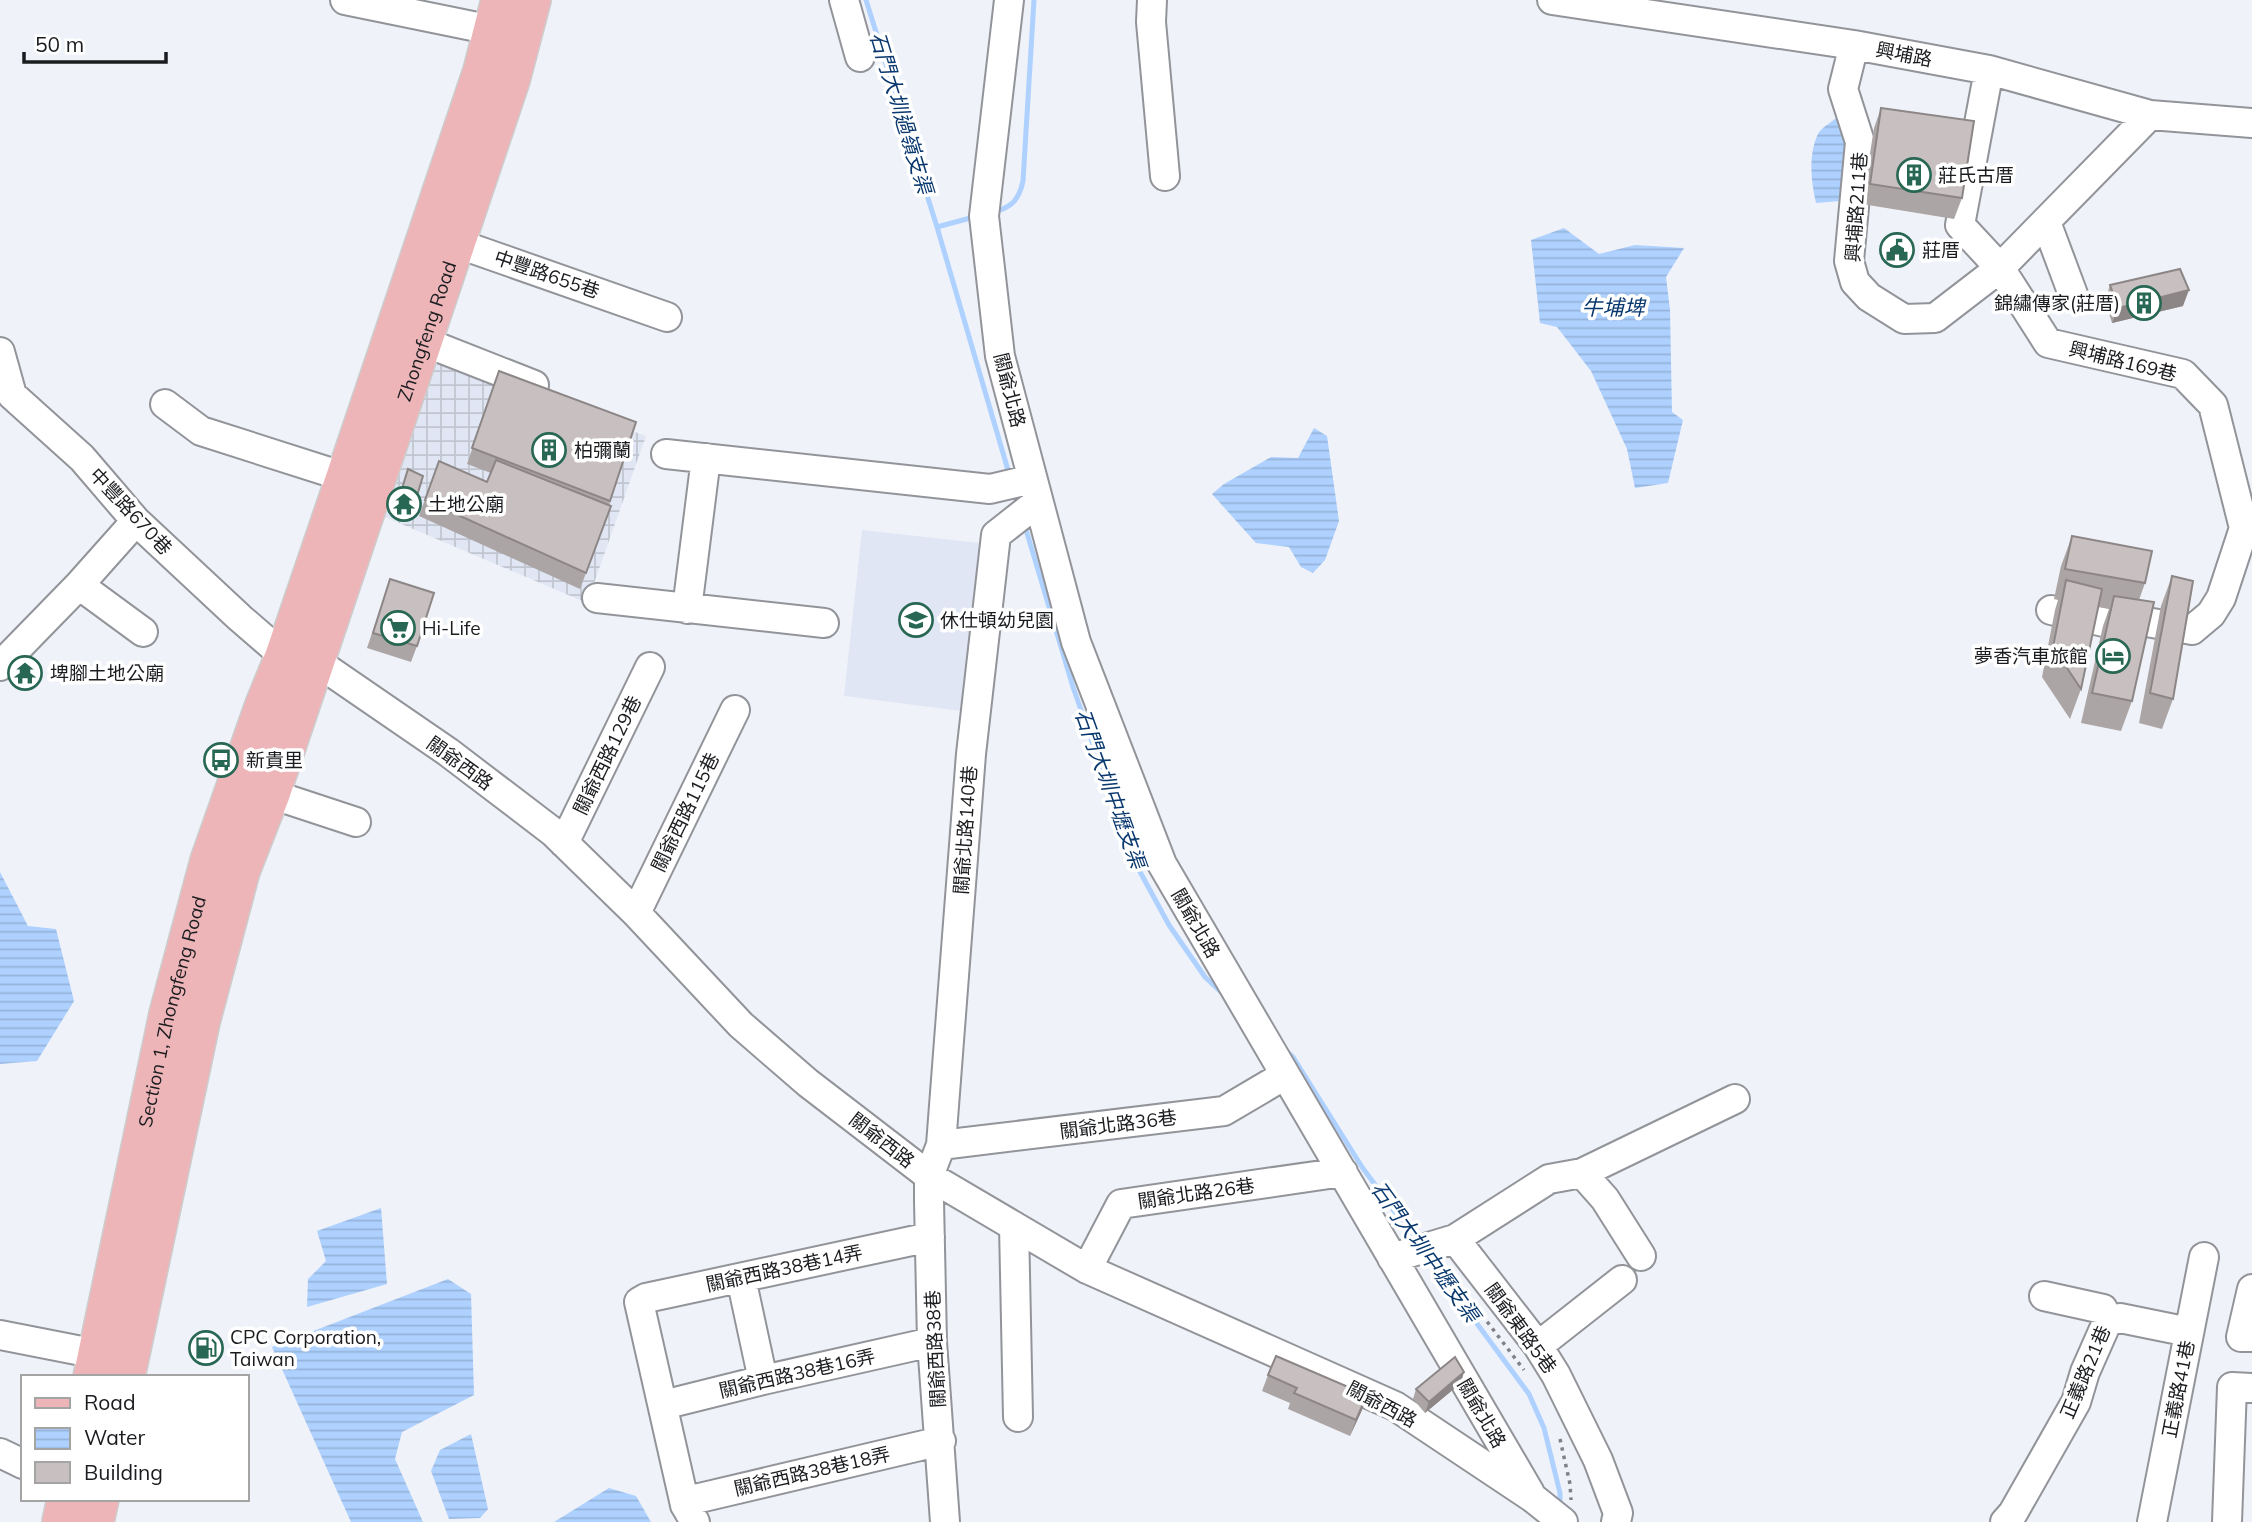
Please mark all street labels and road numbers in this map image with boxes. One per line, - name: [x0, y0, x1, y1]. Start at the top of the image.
- street label: 興埔路: [1874, 37, 1934, 71]
- street label: 興埔路211巷: [1840, 151, 1872, 263]
- street label: 中豐路655巷: [491, 245, 603, 303]
- street label: Zhongfeng Road: [392, 258, 461, 404]
- street label: 興埔路169巷: [2067, 336, 2179, 386]
- street label: 關爺北路: [989, 350, 1031, 430]
- street label: 中豐路670巷: [85, 463, 177, 559]
- street label: 關爺西路129巷: [568, 692, 646, 818]
- street label: 關爺西路: [422, 731, 498, 795]
- street label: 關爺西路115巷: [646, 749, 724, 875]
- street label: 關爺北路140巷: [949, 765, 981, 895]
- street label: 關爺北路: [1167, 884, 1225, 962]
- street label: Section 1, Zhongfeng Road: [133, 893, 211, 1129]
- street label: 關爺北路36巷: [1058, 1105, 1178, 1143]
- street label: 關爺西路: [845, 1107, 919, 1173]
- street label: 關爺北路26巷: [1136, 1173, 1256, 1213]
- street label: 關爺西路38巷14弄: [703, 1240, 865, 1296]
- street label: 關爺東路5巷: [1480, 1278, 1562, 1378]
- street label: 關爺西路38巷: [920, 1290, 950, 1408]
- street label: 正義路21巷: [2055, 1322, 2115, 1422]
- street label: 正義路41巷: [2157, 1338, 2199, 1440]
- street label: 關爺西路38巷16弄: [717, 1343, 877, 1403]
- street label: 關爺北路: [1453, 1374, 1511, 1452]
- street label: 關爺西路: [1343, 1376, 1421, 1432]
- street label: 關爺西路38巷18弄: [732, 1441, 892, 1501]

